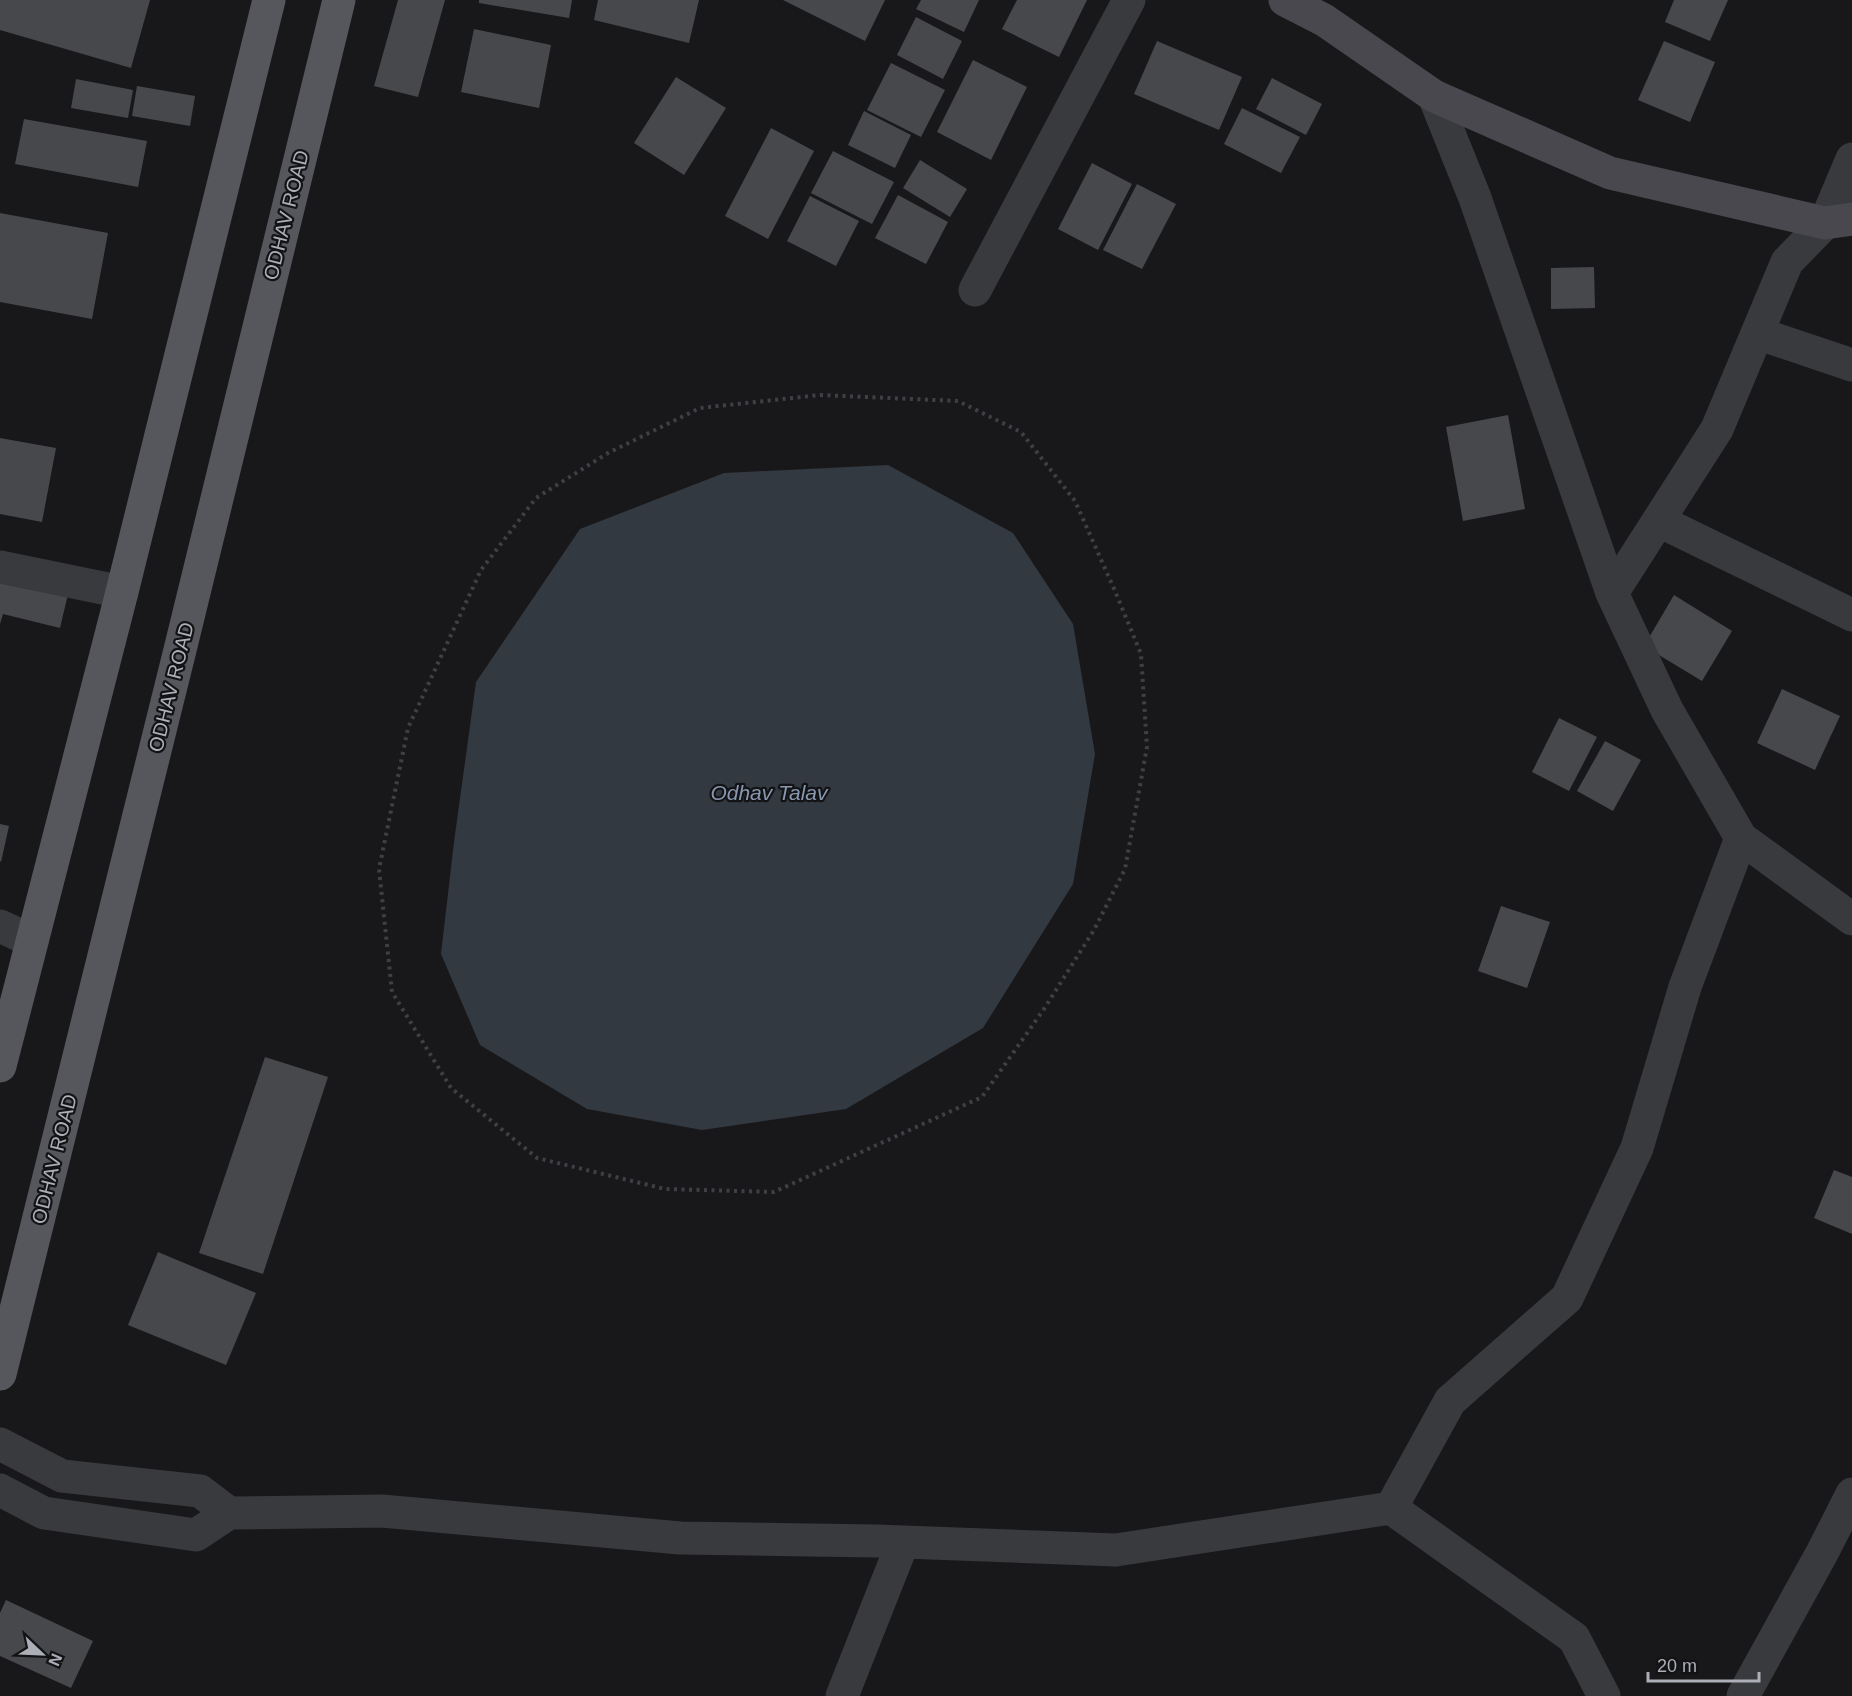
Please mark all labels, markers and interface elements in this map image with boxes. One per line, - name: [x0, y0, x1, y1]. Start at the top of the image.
- street label: ODHAV ROAD: [259, 148, 313, 282]
- street label: ODHAV ROAD: [144, 620, 198, 754]
- water label: Odhav Talav: [710, 781, 829, 804]
- street label: ODHAV ROAD: [27, 1092, 81, 1226]
- north arrow: [12, 1624, 72, 1684]
- scale bar: [1648, 1645, 1759, 1683]
- text: N: [45, 1651, 65, 1668]
- text: 20 m: [1657, 1656, 1697, 1676]

